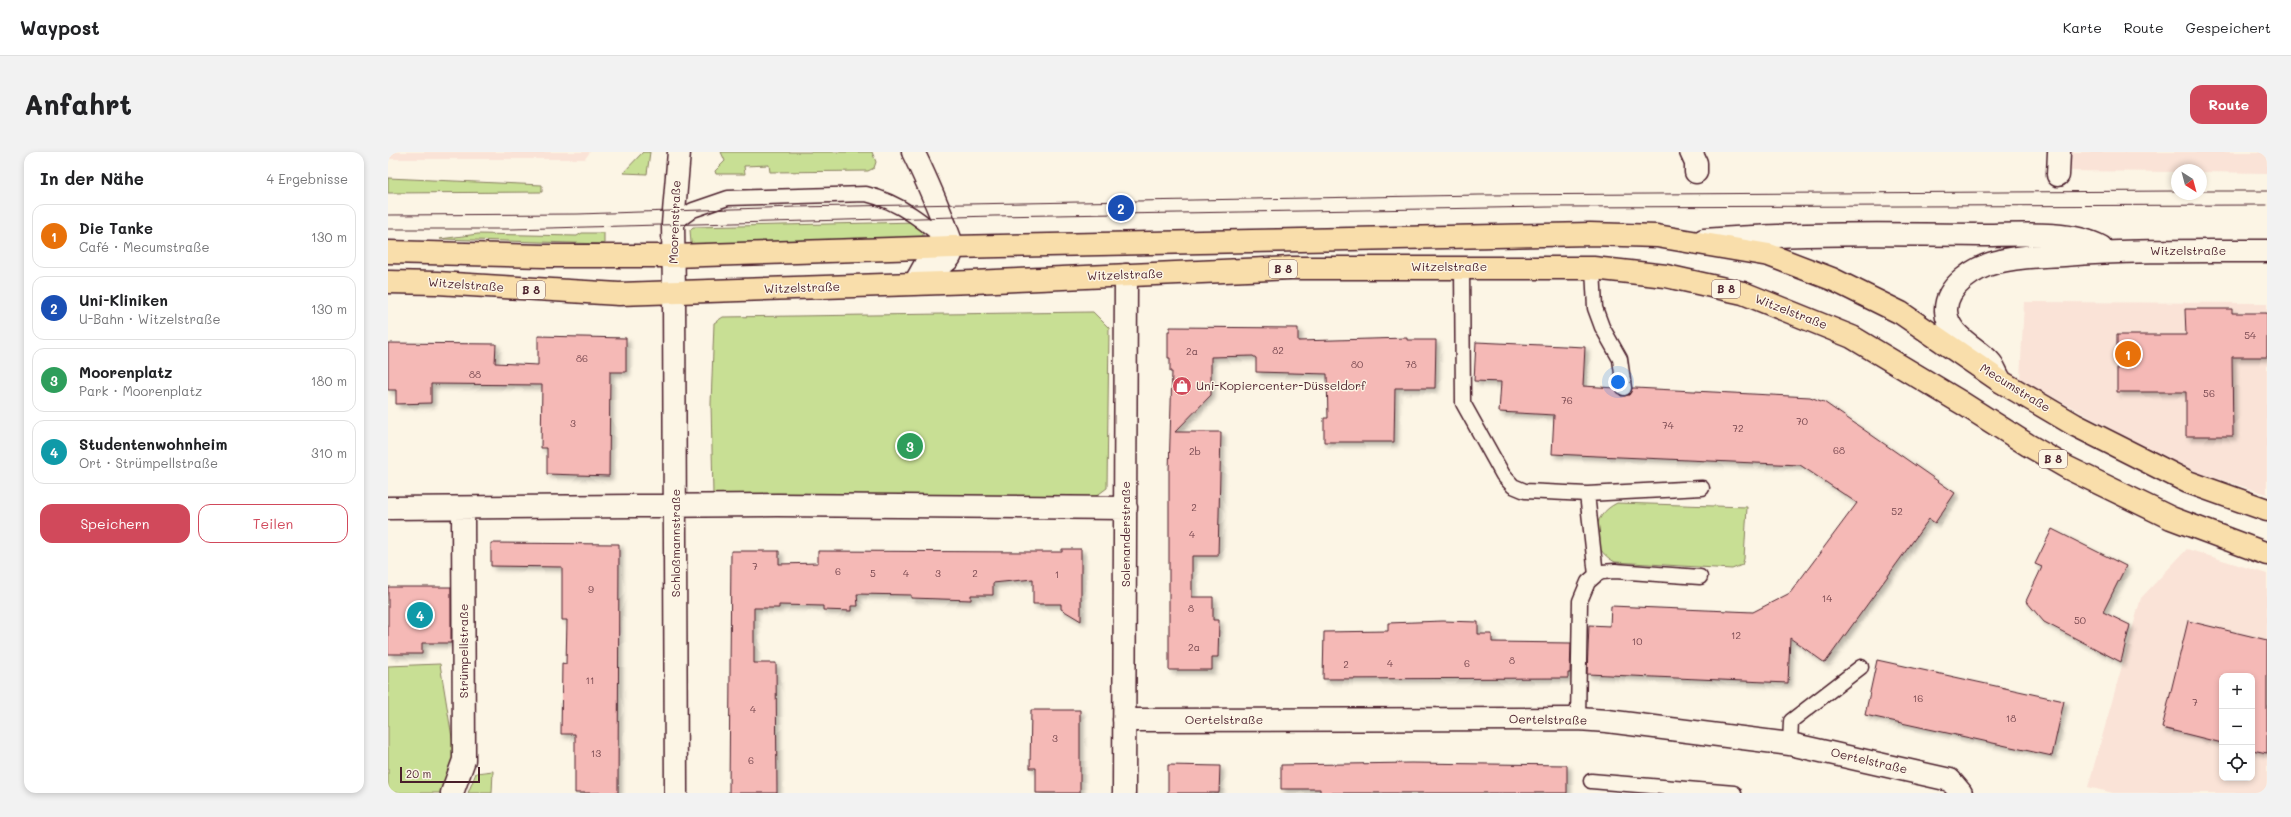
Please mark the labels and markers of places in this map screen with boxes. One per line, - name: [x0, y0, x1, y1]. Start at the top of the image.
- pin: 2: [1108, 193, 1134, 223]
- pin: 1: [2115, 339, 2141, 369]
- shop icon: Uni-Kopiercenter-Düsseldorf: [1171, 375, 1193, 397]
- place label: Uni-Kopiercenter-Düsseldorf: [1196, 377, 1366, 393]
- pin: 3: [897, 431, 923, 461]
- pin: 4: [407, 600, 433, 630]

